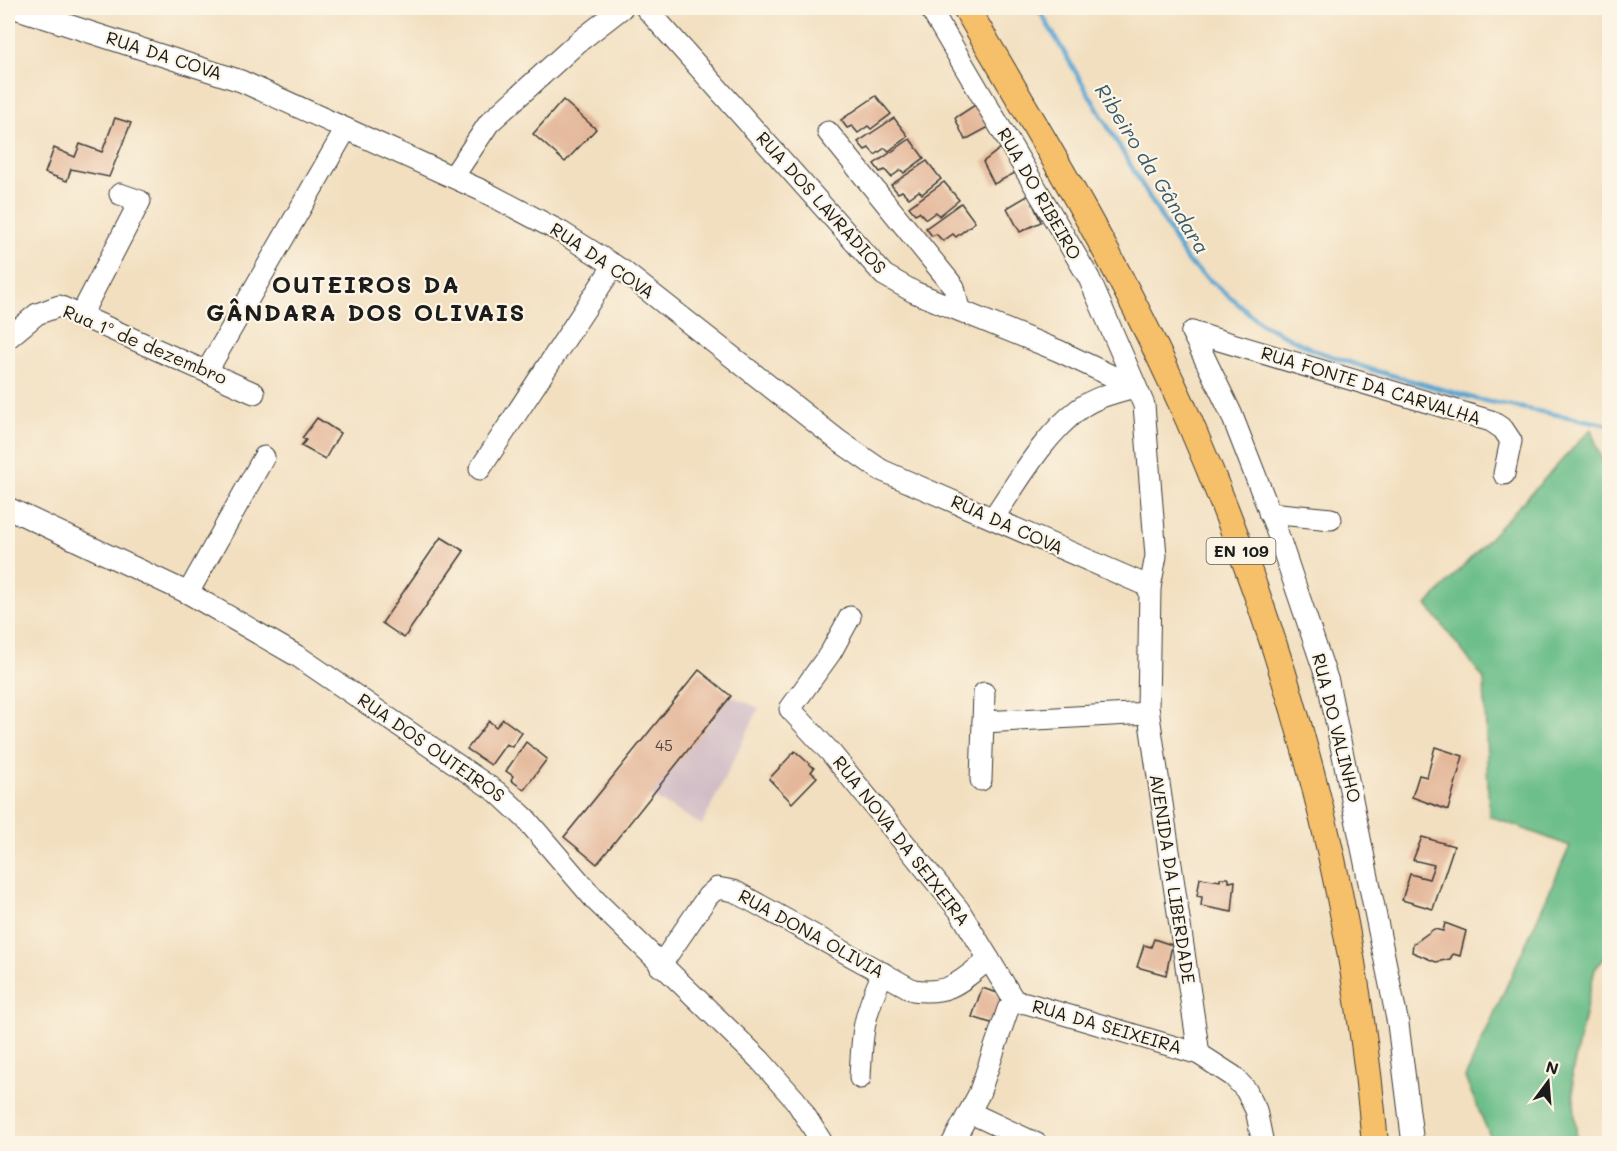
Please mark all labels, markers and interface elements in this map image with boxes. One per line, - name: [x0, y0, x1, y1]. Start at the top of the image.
- street label: RUA DA COVA: [103, 25, 225, 85]
- water label: Ribeiro da Gândara: [1090, 78, 1216, 258]
- street label: RUA DO RIBEIRO: [992, 123, 1087, 264]
- street label: RUA DOS LAVRADIOS: [751, 126, 892, 279]
- street label: RUA DA COVA: [546, 216, 659, 304]
- district label: OUTEIROS DA GÂNDARA DOS OLIVAIS: [206, 268, 526, 327]
- street label: Rua 1º de dezembro: [60, 299, 231, 390]
- street label: RUA FONTE DA CARVALHA: [1258, 340, 1484, 430]
- street label: RUA DA COVA: [947, 489, 1067, 560]
- road number: EN 109: [1206, 538, 1276, 564]
- street label: RUA DO VALINHO: [1307, 651, 1367, 805]
- street label: RUA DOS OUTEIROS: [353, 687, 510, 807]
- house number: 45: [655, 735, 673, 755]
- street label: RUA NOVA DA SEIXEIRA: [828, 750, 976, 930]
- street label: AVENIDA DA LIBERDADE: [1145, 772, 1201, 985]
- street label: RUA DONA OLIVIA: [734, 883, 889, 983]
- street label: RUA DA SEIXEIRA: [1030, 993, 1185, 1059]
- north arrow: [1518, 1052, 1578, 1112]
- text: N: [1544, 1055, 1561, 1079]

